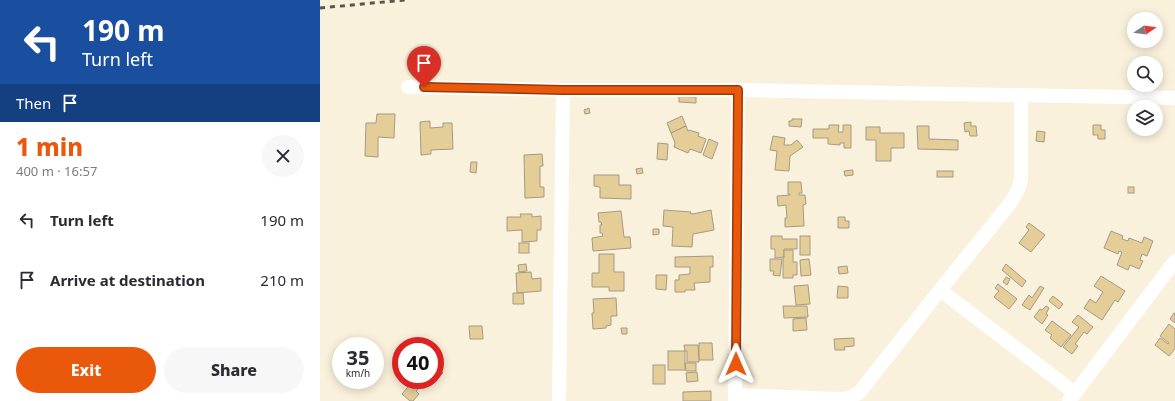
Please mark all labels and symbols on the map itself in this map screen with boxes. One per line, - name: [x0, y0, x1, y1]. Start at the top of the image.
- north arrow: [1127, 12, 1163, 48]
- pin: [407, 46, 441, 87]
- speed limit sign: 40: [392, 337, 444, 389]
- position arrow: [715, 343, 757, 385]

